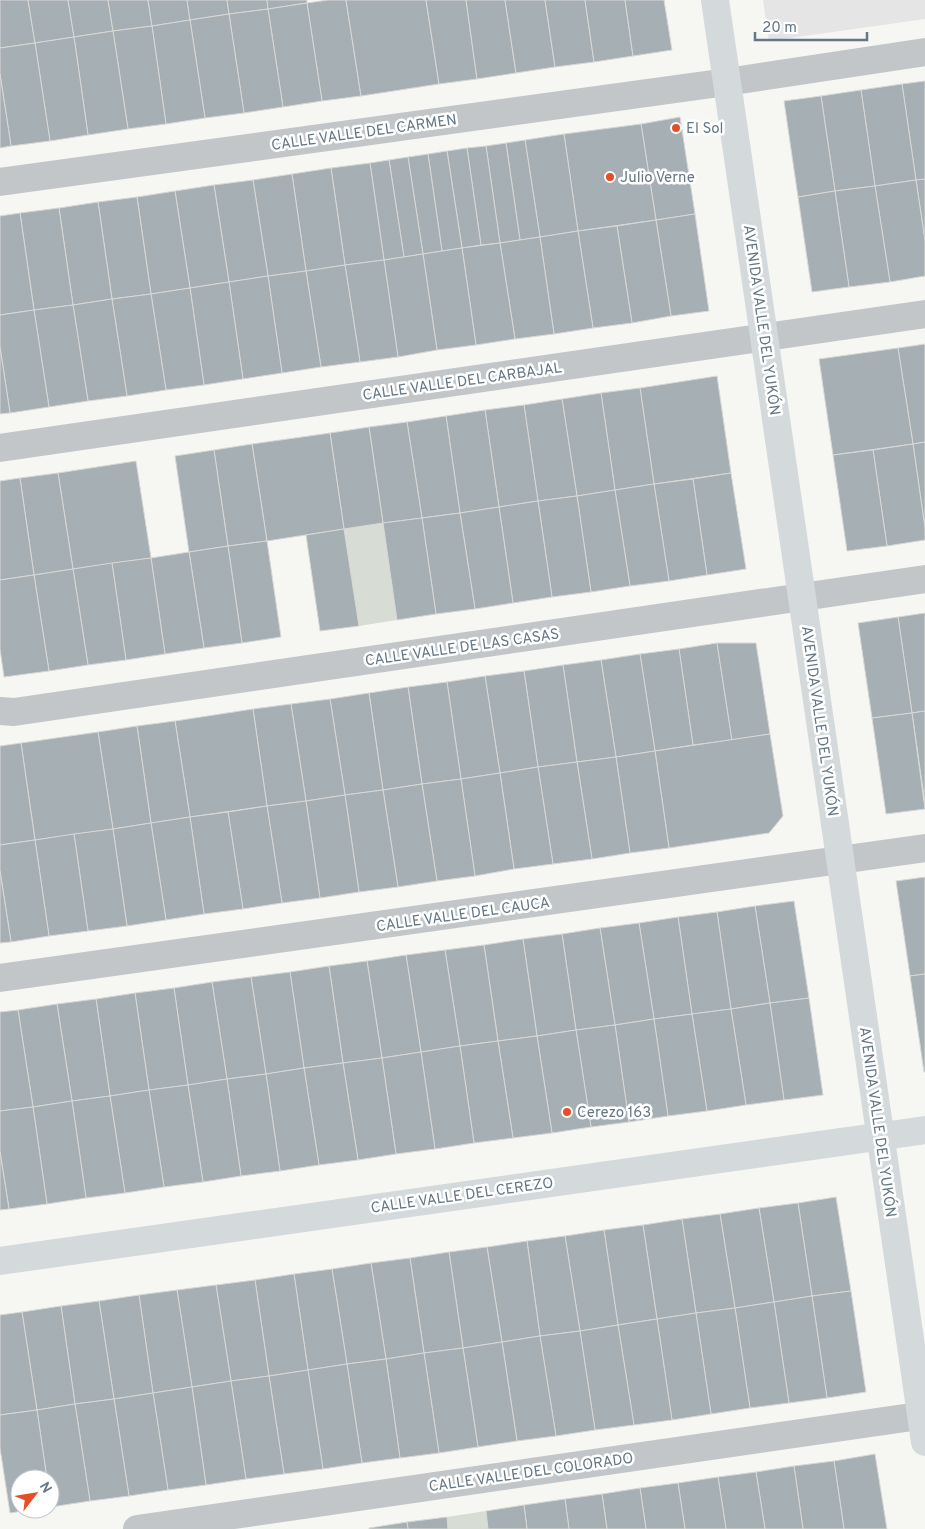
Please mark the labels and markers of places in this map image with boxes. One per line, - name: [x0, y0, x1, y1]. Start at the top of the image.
- place label: El Sol: [686, 120, 723, 139]
- marker: El Sol: [670, 122, 682, 134]
- place label: Julio Verne: [620, 169, 695, 188]
- marker: Julio Verne: [604, 171, 616, 183]
- place label: Cerezo 163: [577, 1104, 651, 1123]
- marker: Cerezo 163: [561, 1106, 573, 1118]

